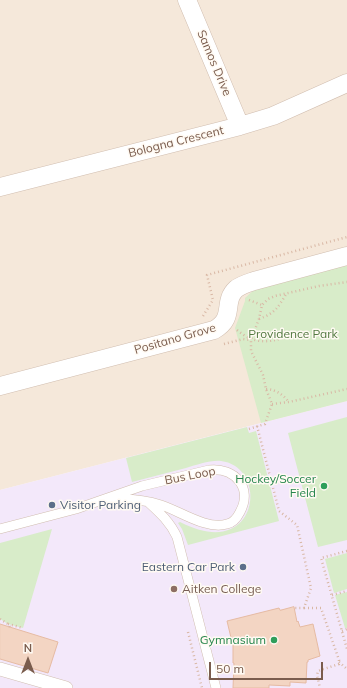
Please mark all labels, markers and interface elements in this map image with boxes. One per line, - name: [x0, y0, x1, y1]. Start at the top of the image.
- street label: Samos Drive: [194, 28, 234, 98]
- street label: Bologna Crescent: [127, 123, 225, 161]
- street label: Positano Grove: [133, 320, 217, 358]
- park label: Providence Park: [248, 327, 338, 341]
- street label: Bus Loop: [163, 464, 217, 488]
- place label: Hockey/Soccer Field: [235, 472, 316, 500]
- marker: Hockey/Soccer Field: [319, 481, 329, 491]
- place label: Visitor Parking: [60, 498, 141, 512]
- marker: Visitor Parking: [47, 500, 57, 510]
- place label: Eastern Car Park: [142, 560, 235, 574]
- marker: Eastern Car Park: [238, 562, 248, 572]
- place label: Aitken College: [182, 582, 261, 596]
- marker: Aitken College: [169, 584, 179, 594]
- place label: Gymnasium: [200, 633, 266, 647]
- marker: Gymnasium: [269, 635, 279, 645]
- north arrow: [8, 640, 48, 680]
- text: N: [24, 641, 32, 655]
- scale bar: [211, 654, 325, 680]
- text: 50 m: [216, 661, 244, 676]

